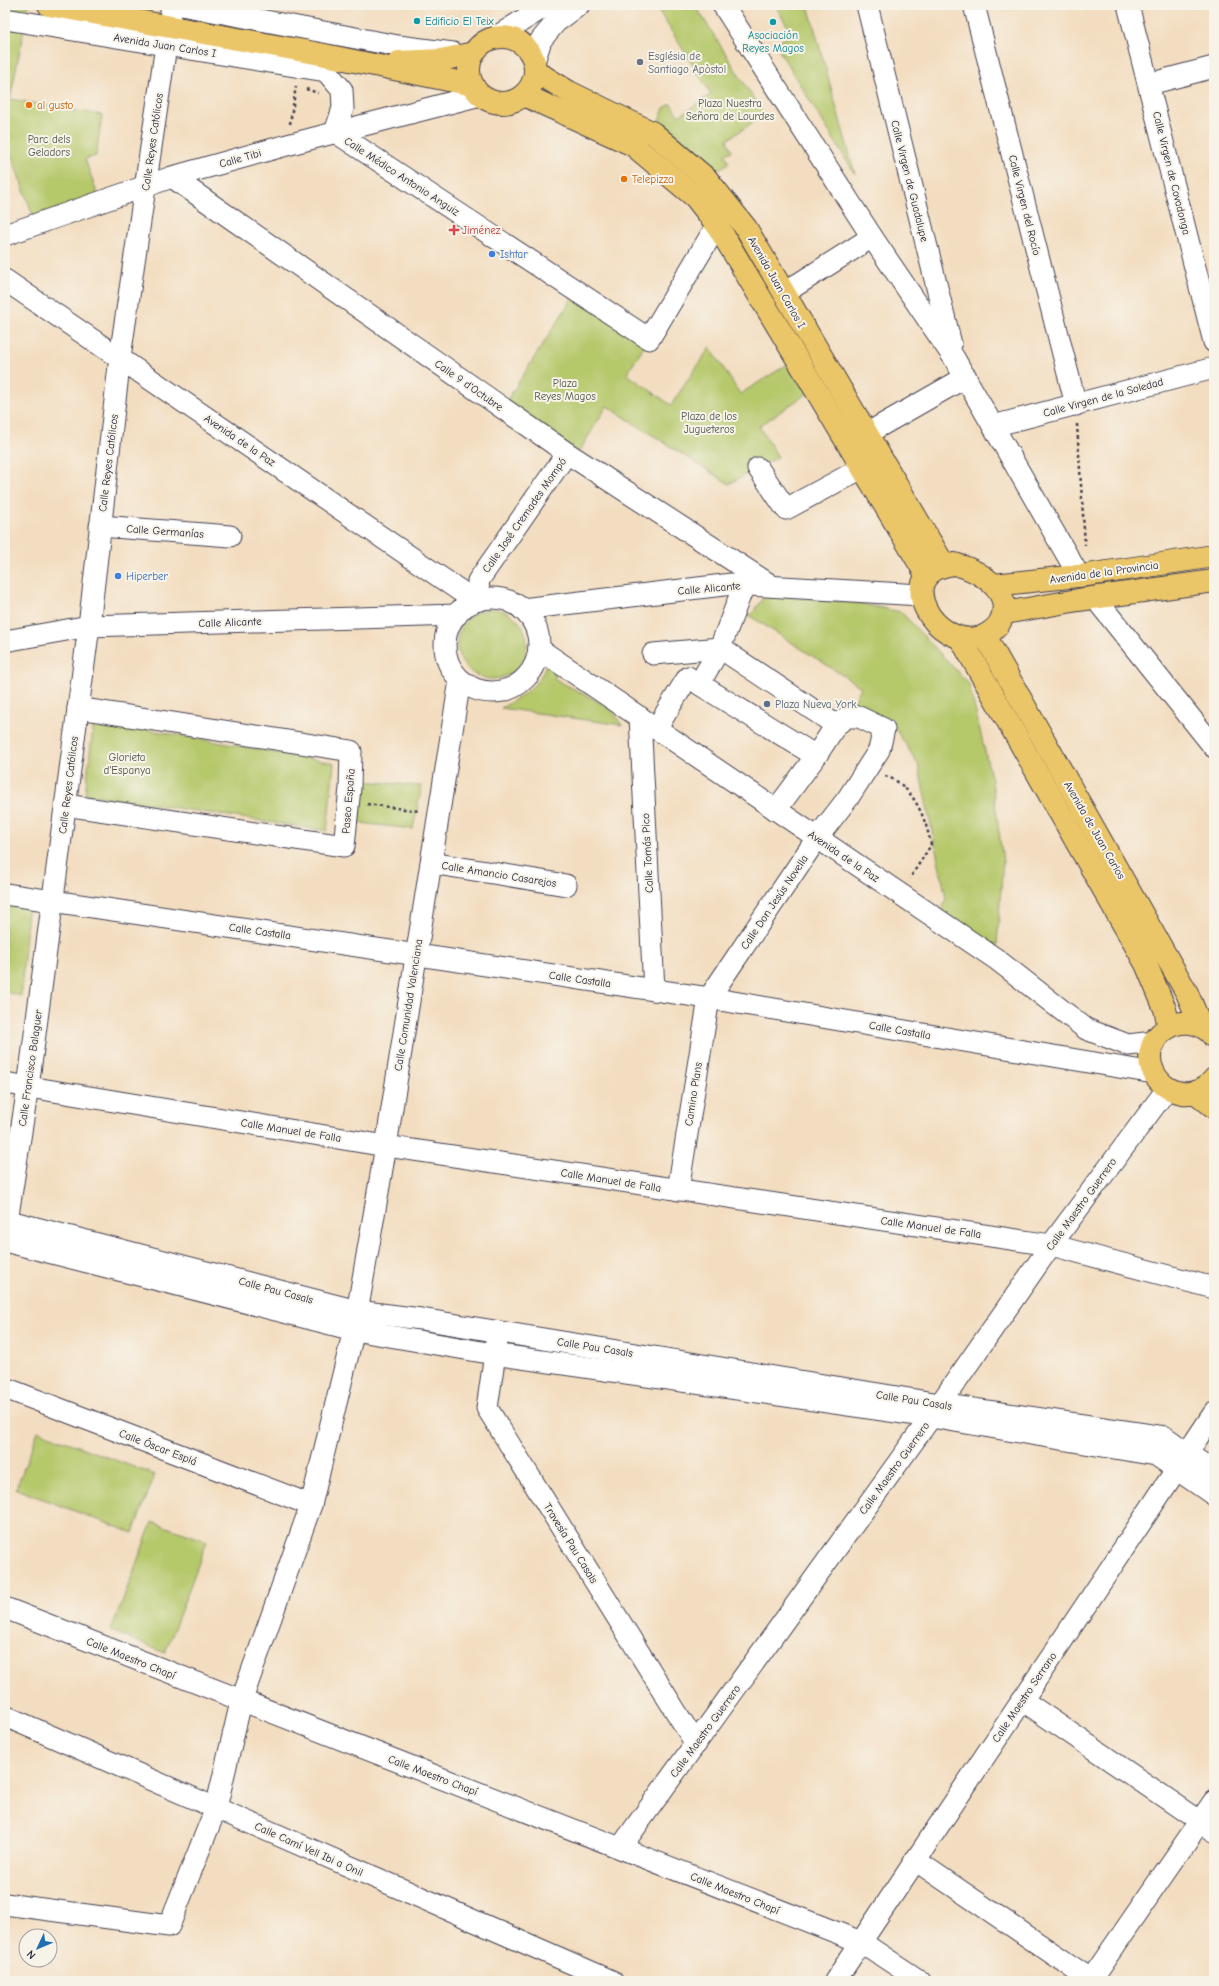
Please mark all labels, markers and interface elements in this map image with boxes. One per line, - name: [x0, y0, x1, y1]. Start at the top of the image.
- place label: Edificio El Teix: [425, 15, 494, 28]
- marker: Edificio El Teix: [412, 16, 422, 26]
- marker: Asociación Reyes Magos: [768, 17, 778, 27]
- place label: Asociación Reyes Magos: [742, 29, 804, 55]
- street label: Avenida Juan Carlos I: [113, 31, 217, 60]
- place label: Església de Santiago Apòstol: [648, 50, 726, 76]
- marker: Església de Santiago Apòstol: [635, 57, 645, 67]
- street label: Calle Reyes Católicos: [139, 92, 166, 192]
- park label: Plaza Nuestra Señora de Lourdes: [686, 97, 775, 123]
- place label: al gusto: [37, 99, 74, 112]
- marker: al gusto: [24, 100, 34, 110]
- street label: Calle Virgen de Covadonga: [1150, 110, 1193, 236]
- street label: Calle Virgen de Guadalupe: [888, 119, 931, 244]
- park label: Parc dels Geladors: [28, 133, 71, 159]
- street label: Calle Médico Antonio Anguiz: [342, 134, 462, 219]
- street label: Calle Tibi: [218, 146, 263, 171]
- street label: Calle Virgen del Rocío: [1006, 153, 1043, 257]
- place label: Telepizza: [632, 173, 674, 186]
- marker: Telepizza: [619, 174, 629, 184]
- place label: Jiménez: [462, 224, 501, 237]
- marker: Jiménez: [449, 225, 459, 235]
- street label: Avenida Juan Carlos I: [745, 234, 808, 330]
- place label: Ishtar: [500, 248, 528, 261]
- marker: Ishtar: [487, 249, 497, 259]
- street label: Calle 9 d'Octubre: [432, 357, 506, 414]
- street label: Calle Virgen de la Soledad: [1042, 375, 1165, 420]
- park label: Plaza Reyes Magos: [534, 377, 596, 403]
- park label: Plaza de los Jugueteros: [681, 410, 737, 436]
- street label: Avenida de la Paz: [202, 412, 278, 469]
- street label: Calle Reyes Católicos: [96, 413, 121, 513]
- street label: Calle José Cremades Mompó: [480, 455, 569, 575]
- street label: Calle Germanías: [126, 522, 205, 541]
- street label: Avenida de la Provincia: [1049, 558, 1159, 587]
- place label: Hiperber: [126, 570, 169, 583]
- marker: Hiperber: [113, 571, 123, 581]
- street label: Calle Alicante: [677, 579, 742, 598]
- street label: Calle Alicante: [198, 615, 262, 630]
- place label: Plaza Nueva York: [775, 698, 857, 711]
- marker: Plaza Nueva York: [762, 699, 772, 709]
- street label: Calle Reyes Católicos: [56, 735, 81, 835]
- park label: Glorieta d'Espanya: [103, 751, 151, 777]
- street label: Paseo España: [339, 768, 358, 834]
- street label: Avenida de Juan Carlos: [1061, 779, 1128, 882]
- street label: Calle Tomás Pico: [639, 813, 656, 893]
- street label: Avenida de la Paz: [806, 828, 882, 885]
- street label: Calle Don Jesús Novella: [738, 853, 811, 952]
- street label: Calle Amancio Casarejos: [441, 859, 558, 890]
- street label: Calle Castalla: [228, 921, 292, 942]
- street label: Calle Comunidad Valenciana: [392, 938, 425, 1072]
- street label: Calle Castalla: [548, 969, 612, 990]
- street label: Calle Francisco Balaguer: [16, 1008, 45, 1127]
- street label: Calle Castalla: [868, 1019, 932, 1042]
- street label: Camino Plans: [682, 1061, 705, 1127]
- street label: Calle Manuel de Falla: [240, 1116, 342, 1145]
- street label: Calle Maestro Guerrero: [1043, 1155, 1119, 1253]
- street label: Calle Manuel de Falla: [560, 1166, 662, 1195]
- street label: Calle Manuel de Falla: [880, 1214, 982, 1241]
- street label: Calle Pau Casals: [237, 1274, 315, 1307]
- street label: Calle Pau Casals: [556, 1335, 634, 1360]
- street label: Calle Pau Casals: [875, 1388, 953, 1413]
- street label: Calle Maestro Guerrero: [856, 1419, 932, 1517]
- street label: Calle Óscar Esplá: [117, 1426, 199, 1468]
- street label: Travesía Pau Casals: [541, 1501, 601, 1586]
- street label: Calle Maestro Chapí: [84, 1635, 178, 1682]
- street label: Calle Maestro Serrano: [989, 1650, 1060, 1745]
- street label: Calle Maestro Guerrero: [667, 1682, 743, 1780]
- street label: Calle Maestro Chapí: [386, 1752, 480, 1799]
- street label: Calle Camí Vell Ibi a Onil: [253, 1820, 365, 1879]
- street label: Calle Maestro Chapí: [688, 1870, 782, 1917]
- north arrow: [18, 1928, 58, 1968]
- text: N: [24, 1947, 38, 1962]

